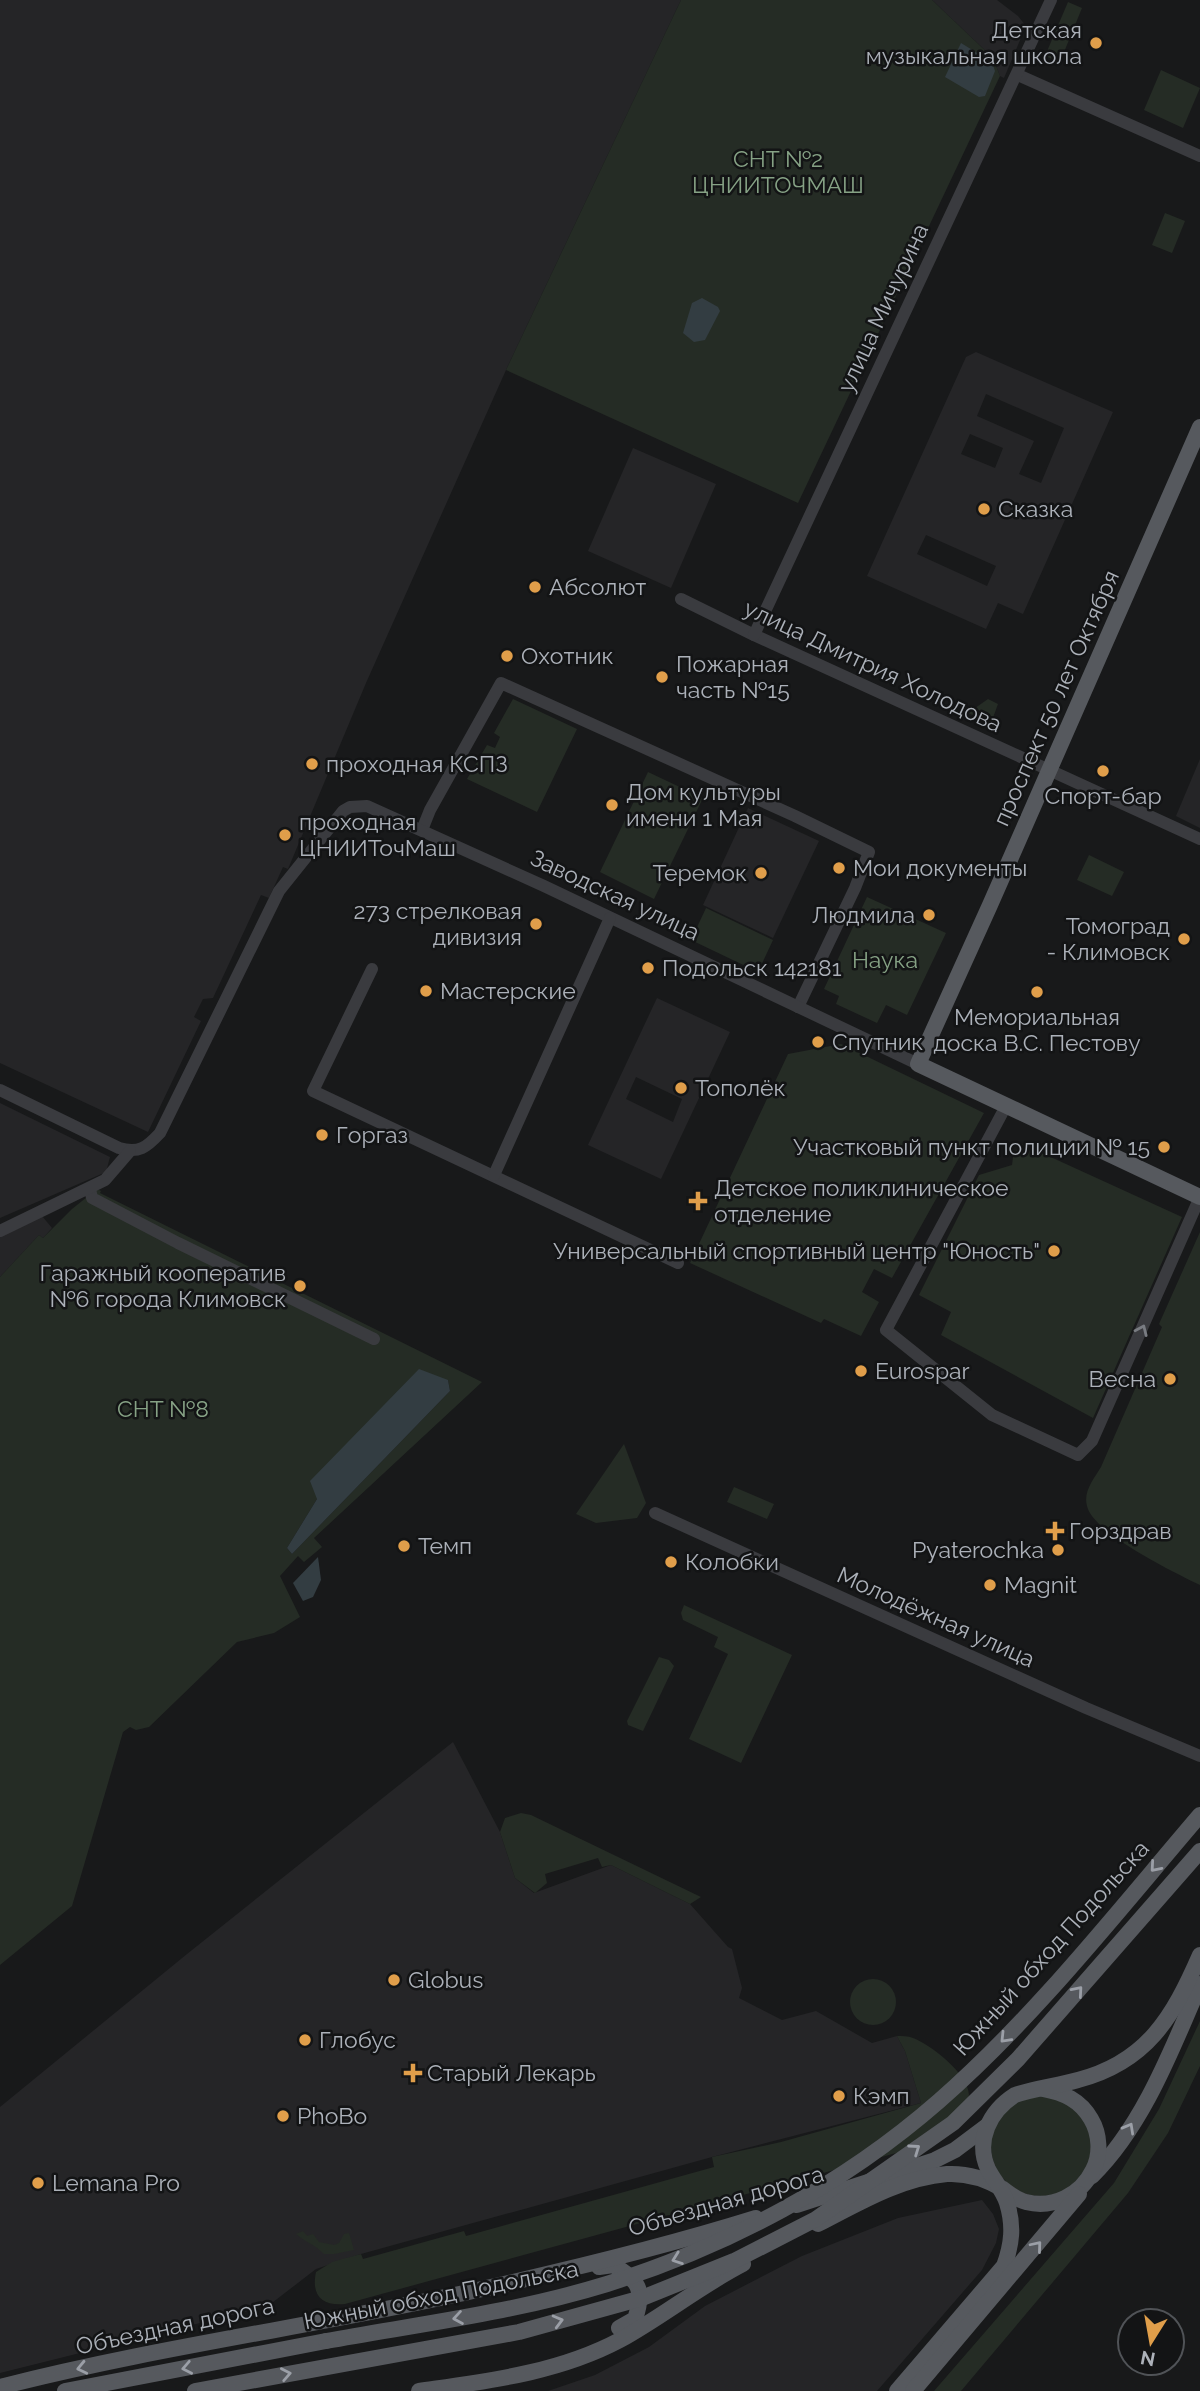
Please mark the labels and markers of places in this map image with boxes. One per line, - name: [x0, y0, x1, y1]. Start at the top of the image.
- place label: Детская музыкальная школа: [866, 16, 1082, 69]
- marker: Детская музыкальная школа: [1088, 35, 1104, 51]
- place label: Сказка: [998, 495, 1073, 522]
- marker: Сказка: [976, 501, 992, 517]
- place label: Абсолют: [549, 573, 646, 600]
- marker: Абсолют: [527, 579, 543, 595]
- place label: Охотник: [521, 642, 614, 669]
- marker: Охотник: [499, 648, 515, 664]
- place label: Пожарная часть №15: [676, 650, 790, 703]
- marker: Пожарная часть №15: [654, 669, 670, 685]
- place label: проходная КСПЗ: [326, 750, 508, 777]
- marker: проходная КСПЗ: [304, 756, 320, 772]
- marker: Спорт-бар: [1095, 763, 1111, 779]
- place label: Дом культуры имени 1 Мая: [626, 778, 781, 831]
- place label: Спорт-бар: [1044, 782, 1162, 809]
- marker: Дом культуры имени 1 Мая: [604, 797, 620, 813]
- place label: проходная ЦНИИТочМаш: [299, 808, 456, 861]
- marker: проходная ЦНИИТочМаш: [277, 827, 293, 843]
- place label: Мои документы: [853, 854, 1027, 881]
- place label: Теремок: [653, 859, 747, 886]
- marker: Мои документы: [831, 860, 847, 876]
- marker: Теремок: [753, 865, 769, 881]
- place label: 273 стрелковая дивизия: [353, 897, 522, 950]
- place label: Людмила: [812, 901, 915, 928]
- marker: Людмила: [921, 907, 937, 923]
- place label: Томоград - Климовск: [1046, 912, 1170, 965]
- marker: 273 стрелковая дивизия: [528, 916, 544, 932]
- marker: Томоград - Климовск: [1176, 931, 1192, 947]
- place label: Подольск 142181: [662, 954, 842, 981]
- marker: Подольск 142181: [640, 960, 656, 976]
- place label: Мастерские: [440, 977, 576, 1004]
- marker: Мастерские: [418, 983, 434, 999]
- marker: Мемориальная доска В.С. Пестову: [1029, 984, 1045, 1000]
- place label: Мемориальная доска В.С. Пестову: [933, 1003, 1141, 1056]
- place label: Спутник: [832, 1028, 923, 1055]
- marker: Спутник: [810, 1034, 826, 1050]
- place label: Тополёк: [695, 1074, 785, 1101]
- marker: Тополёк: [673, 1080, 689, 1096]
- place label: Горгаз: [336, 1121, 408, 1148]
- marker: Горгаз: [314, 1127, 330, 1143]
- place label: Участковый пункт полиции № 15: [793, 1133, 1150, 1160]
- marker: Участковый пункт полиции № 15: [1156, 1139, 1172, 1155]
- place label: Детское поликлиническое отделение: [714, 1174, 1009, 1227]
- marker: Детское поликлиническое отделение: [688, 1191, 708, 1211]
- place label: Универсальный спортивный центр "Юность": [553, 1237, 1040, 1264]
- marker: Универсальный спортивный центр "Юность": [1046, 1243, 1062, 1259]
- place label: Гаражный кооператив №6 города Климовск: [39, 1259, 286, 1312]
- marker: Гаражный кооператив №6 города Климовск: [292, 1278, 308, 1294]
- place label: Eurospar: [875, 1357, 970, 1384]
- marker: Eurospar: [853, 1363, 869, 1379]
- place label: Весна: [1089, 1365, 1156, 1392]
- marker: Весна: [1162, 1371, 1178, 1387]
- place label: Горздрав: [1069, 1517, 1172, 1544]
- marker: Горздрав: [1047, 1523, 1063, 1539]
- place label: Темп: [418, 1532, 472, 1559]
- place label: Pyaterochka: [912, 1536, 1044, 1563]
- marker: Темп: [396, 1538, 412, 1554]
- marker: Pyaterochka: [1050, 1542, 1066, 1558]
- place label: Колобки: [685, 1548, 779, 1575]
- marker: Колобки: [663, 1554, 679, 1570]
- place label: Magnit: [1004, 1571, 1077, 1598]
- marker: Magnit: [982, 1577, 998, 1593]
- place label: Globus: [408, 1966, 483, 1993]
- marker: Globus: [386, 1972, 402, 1988]
- place label: Глобус: [319, 2026, 396, 2053]
- marker: Глобус: [297, 2032, 313, 2048]
- place label: Старый Лекарь: [427, 2059, 596, 2086]
- marker: Старый Лекарь: [405, 2065, 421, 2081]
- place label: Кэмп: [853, 2082, 910, 2109]
- marker: Кэмп: [831, 2088, 847, 2104]
- place label: PhoBo: [297, 2102, 367, 2129]
- marker: PhoBo: [275, 2108, 291, 2124]
- place label: Lemana Pro: [52, 2169, 180, 2196]
- marker: Lemana Pro: [30, 2175, 46, 2191]

